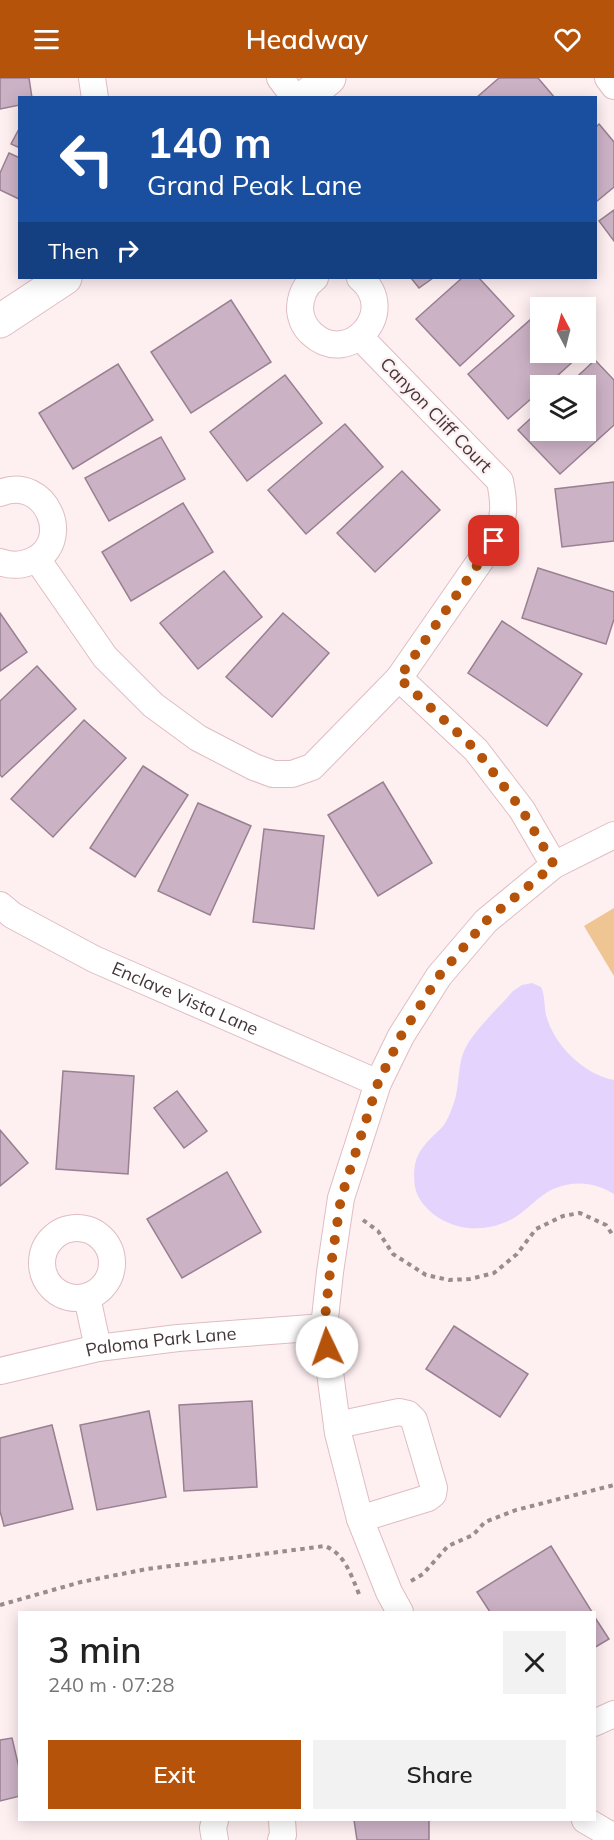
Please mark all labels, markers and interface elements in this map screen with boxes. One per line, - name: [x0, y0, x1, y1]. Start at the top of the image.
- text: Headway: [246, 22, 368, 56]
- icon: menu: [30, 23, 63, 56]
- icon: heart: [551, 23, 584, 56]
- text: 140 m: [147, 116, 272, 169]
- icon: left: [48, 120, 126, 198]
- text: Grand Peak Lane: [147, 168, 362, 202]
- icon: right: [111, 234, 144, 267]
- text: Then: [48, 237, 99, 265]
- north arrow: [530, 297, 596, 363]
- map controls: [530, 297, 596, 441]
- street label: Canyon Cliff Court: [376, 352, 497, 477]
- button: layers: [530, 375, 596, 441]
- pin: [468, 515, 519, 566]
- icon: arrive: [477, 524, 510, 557]
- street label: Enclave Vista Lane: [108, 956, 262, 1040]
- position arrow: [295, 1315, 359, 1379]
- street label: Paloma Park Lane: [83, 1322, 237, 1362]
- text: 3 min: [48, 1627, 142, 1672]
- button: close: [503, 1631, 566, 1694]
- text: 240 m · 07:28: [48, 1672, 174, 1697]
- button: Exit: [48, 1740, 301, 1809]
- button: Share: [313, 1740, 566, 1809]

